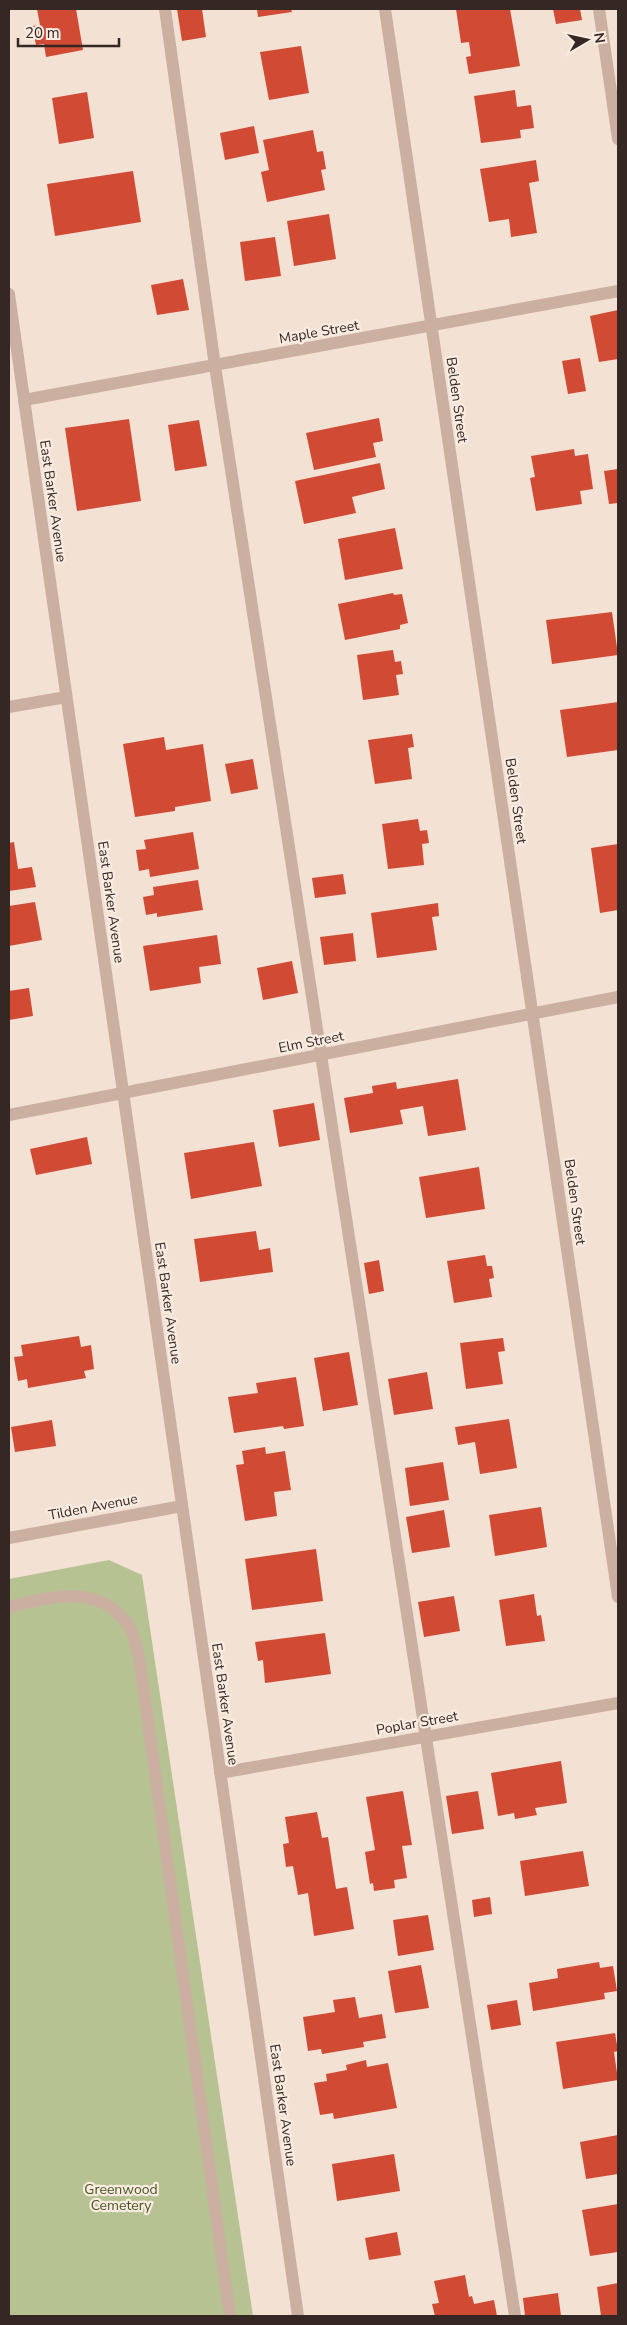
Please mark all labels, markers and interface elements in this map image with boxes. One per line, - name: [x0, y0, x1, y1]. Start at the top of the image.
- scale bar: [18, 15, 119, 47]
- north arrow: [562, 15, 612, 65]
- text: 20 m: [25, 23, 60, 43]
- text: N: [589, 31, 610, 45]
- street label: Maple Street: [278, 316, 361, 348]
- street label: Belden Street: [442, 356, 472, 444]
- street label: East Barker Avenue: [35, 439, 71, 563]
- street label: Belden Street: [501, 757, 531, 845]
- street label: East Barker Avenue: [93, 840, 129, 964]
- street label: Elm Street: [277, 1026, 345, 1058]
- street label: Belden Street: [560, 1158, 590, 1246]
- street label: East Barker Avenue: [150, 1241, 186, 1365]
- street label: Tilden Avenue: [47, 1489, 139, 1525]
- street label: East Barker Avenue: [207, 1642, 243, 1766]
- street label: Poplar Street: [375, 1706, 460, 1740]
- street label: East Barker Avenue: [265, 2043, 301, 2167]
- park label: Greenwood Cemetery: [84, 2180, 158, 2215]

